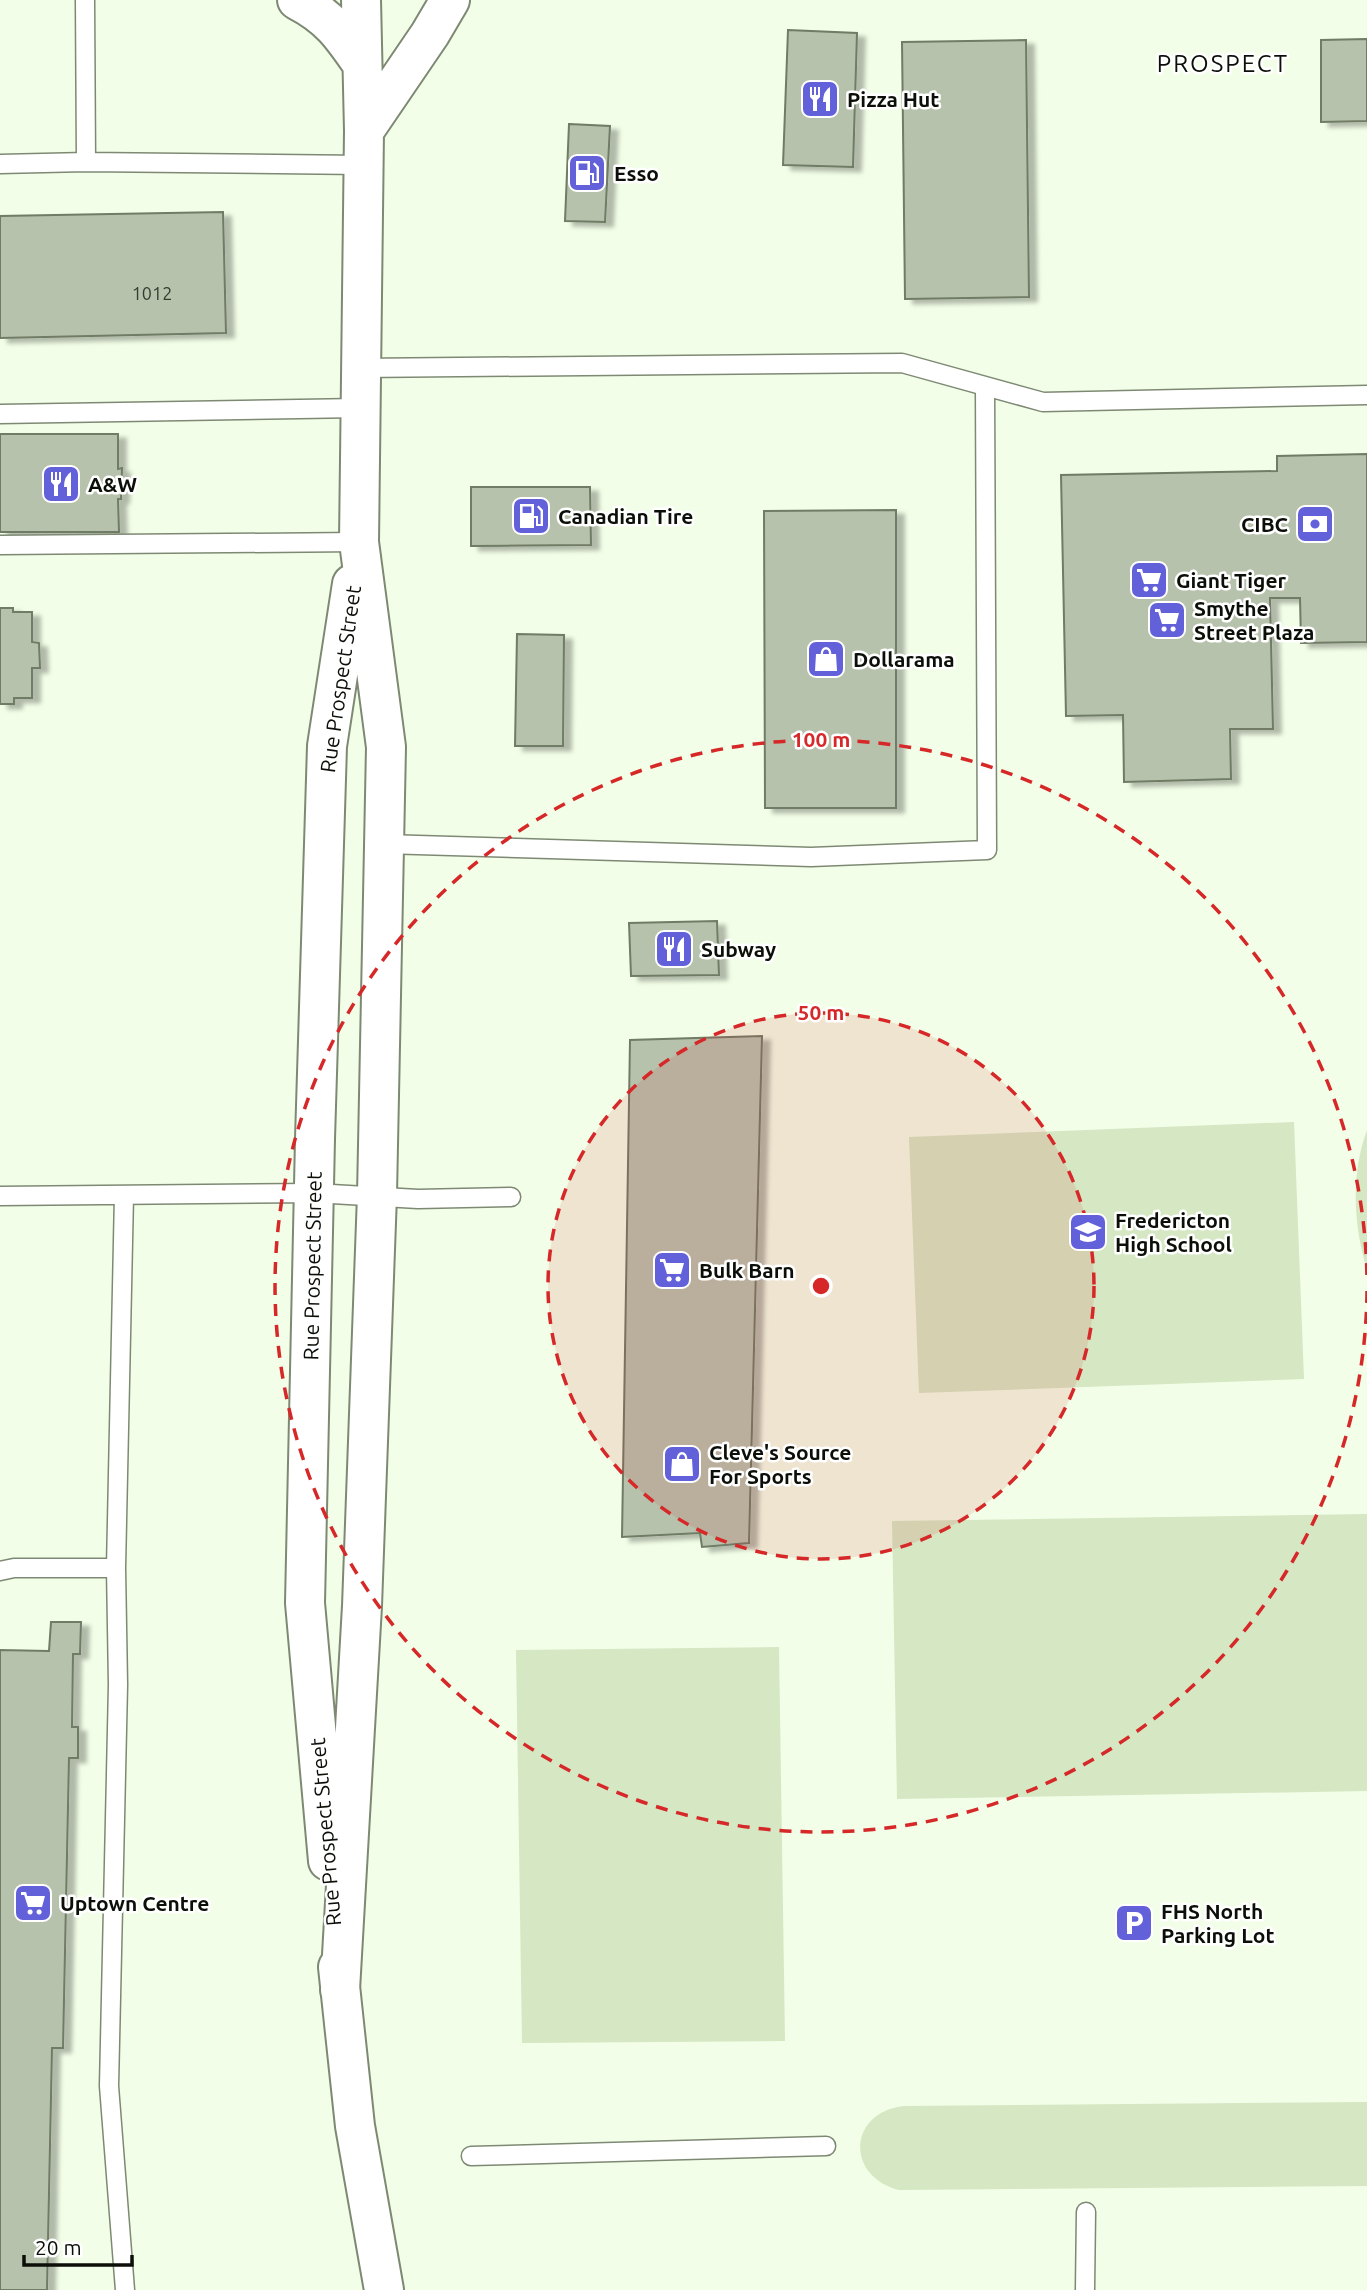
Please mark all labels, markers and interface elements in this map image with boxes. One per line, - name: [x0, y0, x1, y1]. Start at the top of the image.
- district label: PROSPECT: [1157, 50, 1289, 77]
- restaurant icon: Pizza Hut: [799, 78, 841, 120]
- place label: Pizza Hut: [847, 87, 939, 111]
- fuel station icon: Esso: [566, 152, 608, 194]
- place label: Esso: [614, 161, 659, 185]
- house number: 1012: [132, 283, 172, 303]
- restaurant icon: A&W: [40, 463, 82, 505]
- place label: A&W: [88, 472, 137, 496]
- fuel station icon: Canadian Tire: [510, 495, 552, 537]
- bank icon: CIBC: [1294, 503, 1336, 545]
- place label: Canadian Tire: [558, 504, 693, 528]
- place label: CIBC: [1241, 512, 1288, 536]
- supermarket icon: Giant Tiger: [1128, 559, 1170, 601]
- place label: Giant Tiger: [1176, 568, 1287, 592]
- street label: Rue Prospect Street: [315, 584, 365, 774]
- place label: Smythe Street Plaza: [1194, 596, 1314, 644]
- supermarket icon: Smythe Street Plaza: [1146, 599, 1188, 641]
- shop icon: Dollarama: [805, 638, 847, 680]
- place label: Dollarama: [853, 647, 955, 671]
- text: 100 m: [792, 727, 850, 751]
- restaurant icon: Subway: [653, 928, 695, 970]
- place label: Subway: [701, 937, 776, 961]
- text: 50 m: [798, 1000, 844, 1024]
- street label: Rue Prospect Street: [298, 1171, 326, 1361]
- place label: Fredericton High School: [1115, 1208, 1232, 1256]
- school or university icon: Fredericton High School: [1067, 1211, 1109, 1253]
- supermarket icon: Bulk Barn: [651, 1249, 693, 1291]
- place label: Bulk Barn: [699, 1258, 795, 1282]
- centre of rings: [809, 1274, 833, 1298]
- place label: Cleve's Source For Sports: [709, 1440, 851, 1488]
- shop icon: Cleve's Source For Sports: [661, 1443, 703, 1485]
- street label: Rue Prospect Street: [305, 1737, 345, 1927]
- supermarket icon: Uptown Centre: [12, 1882, 54, 1924]
- place label: Uptown Centre: [60, 1891, 209, 1915]
- place label: FHS North Parking Lot: [1161, 1899, 1274, 1947]
- parking icon: FHS North Parking Lot: [1113, 1902, 1155, 1944]
- scale bar: [24, 2224, 133, 2268]
- text: 20 m: [35, 2235, 82, 2259]

